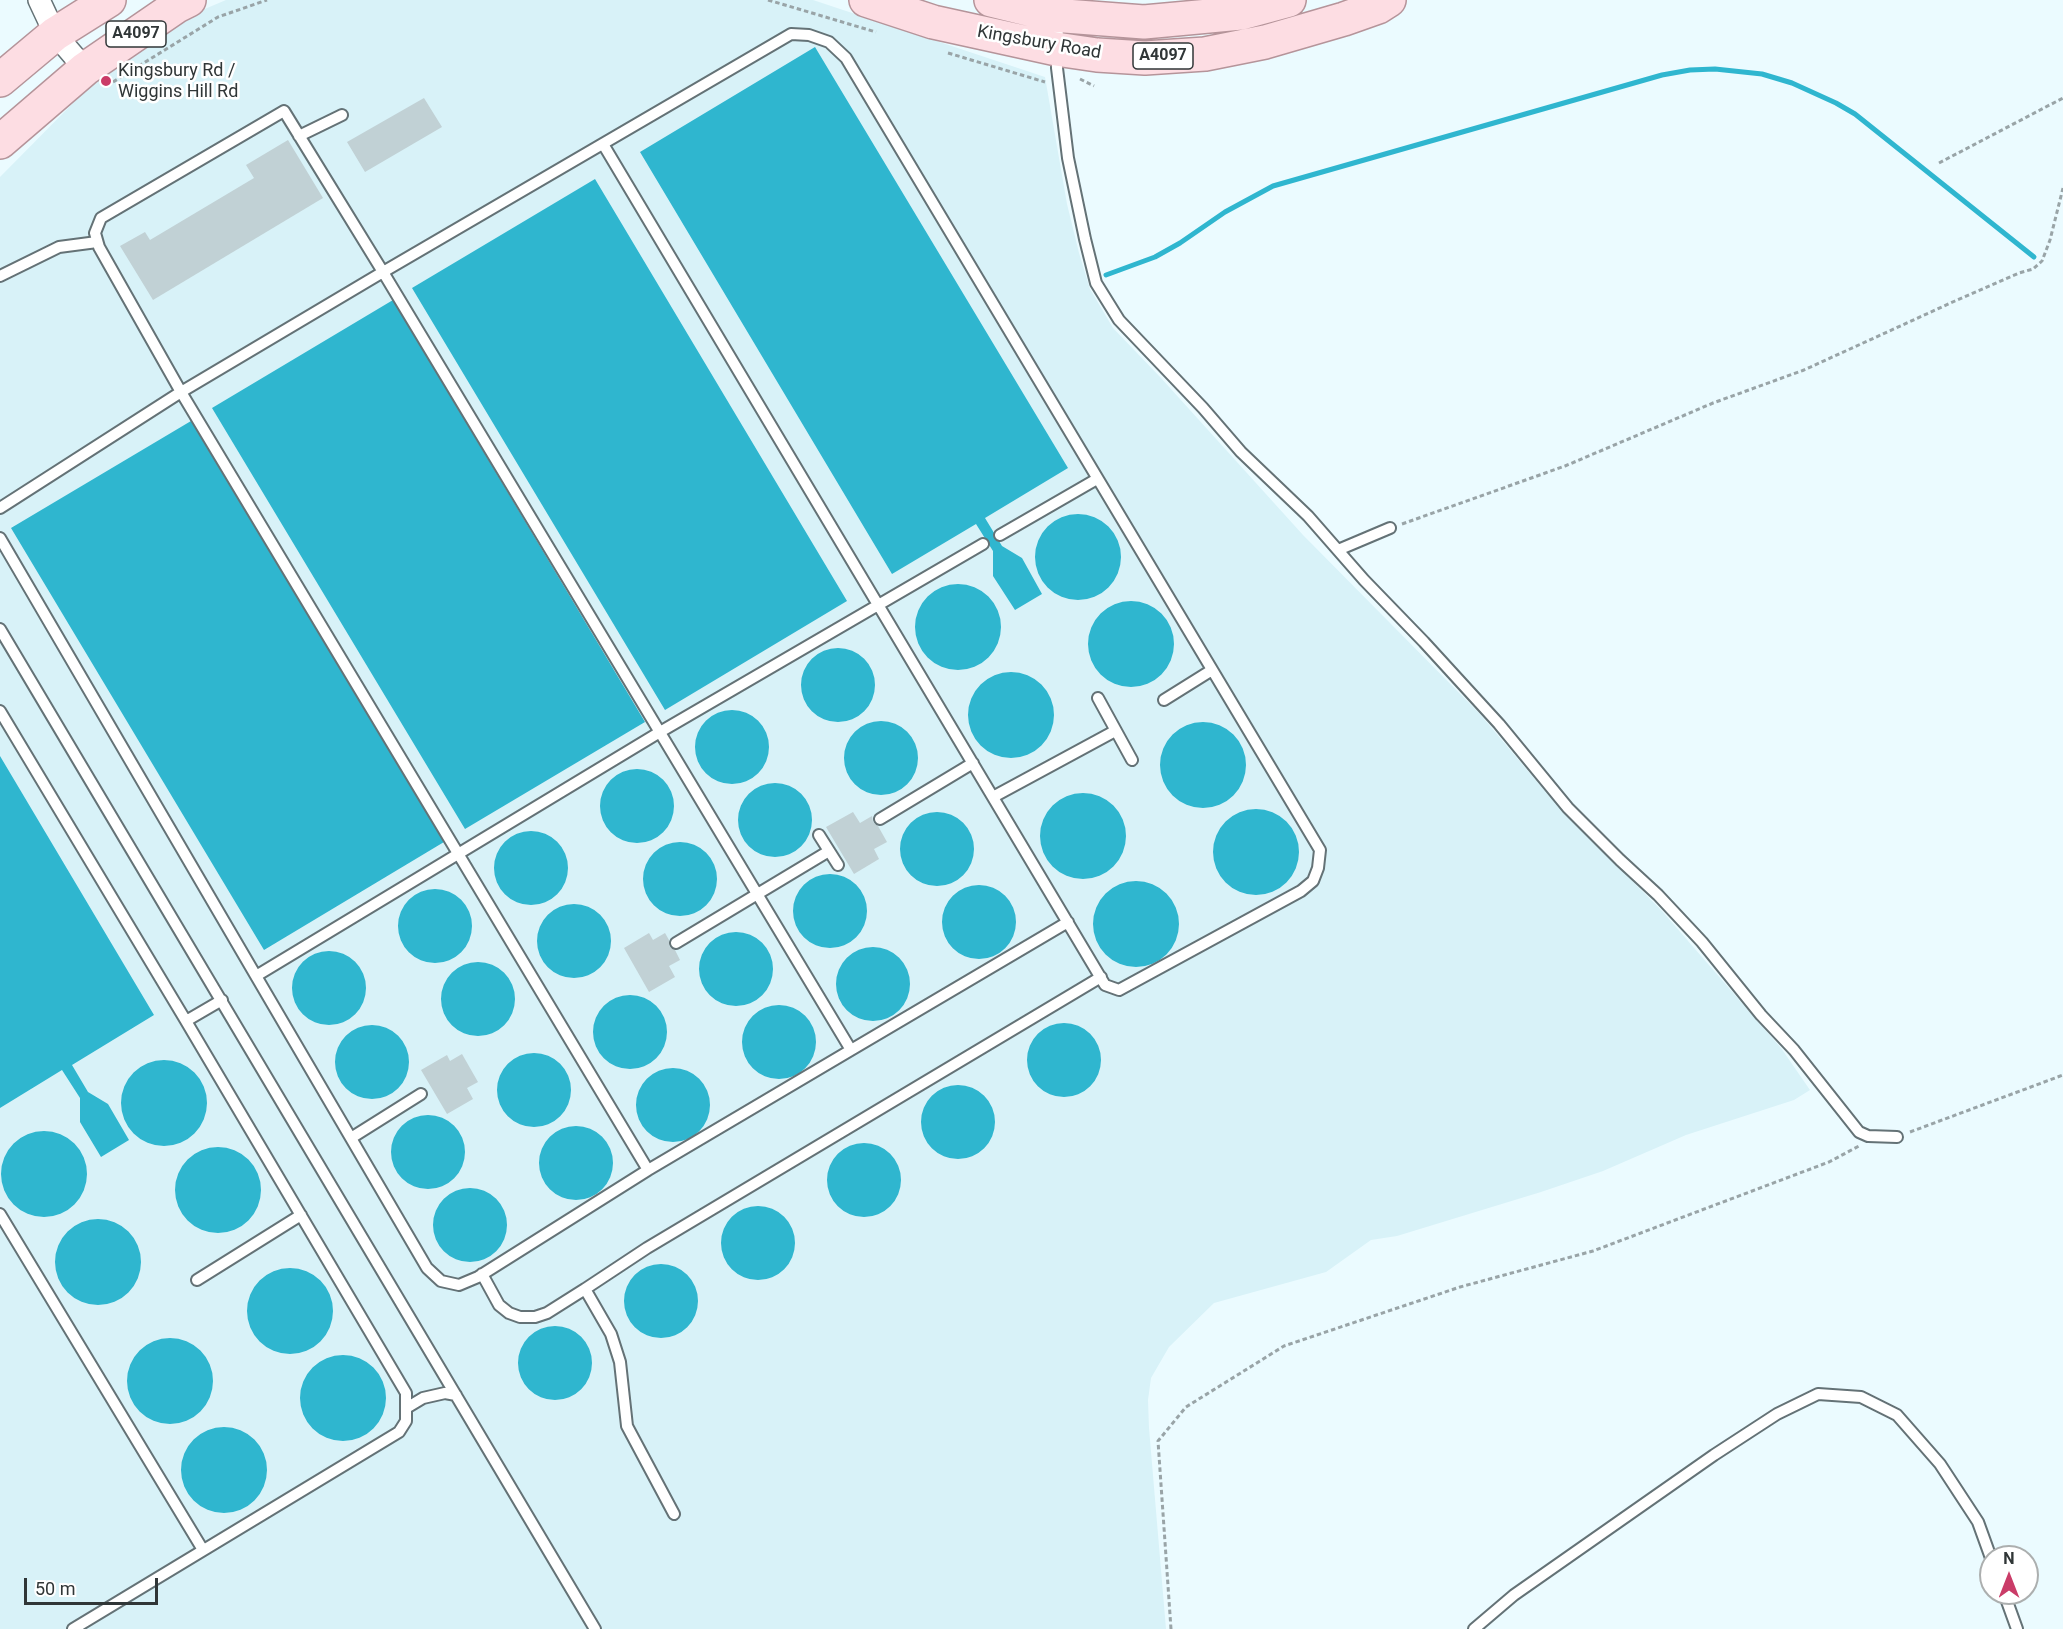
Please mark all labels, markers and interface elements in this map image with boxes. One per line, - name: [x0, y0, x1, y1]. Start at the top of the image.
- road number: A4097: [106, 21, 166, 47]
- street label: Kingsbury Road: [975, 21, 1103, 65]
- road number: A4097: [1133, 43, 1193, 69]
- place label: Kingsbury Rd / Wiggins Hill Rd: [118, 60, 238, 103]
- marker: Kingsbury Rd / Wiggins Hill Rd: [99, 74, 113, 88]
- north arrow: [1979, 1545, 2039, 1605]
- text: N: [2003, 1549, 2015, 1568]
- scale bar: [27, 1566, 160, 1604]
- text: 50 m: [35, 1578, 75, 1599]

